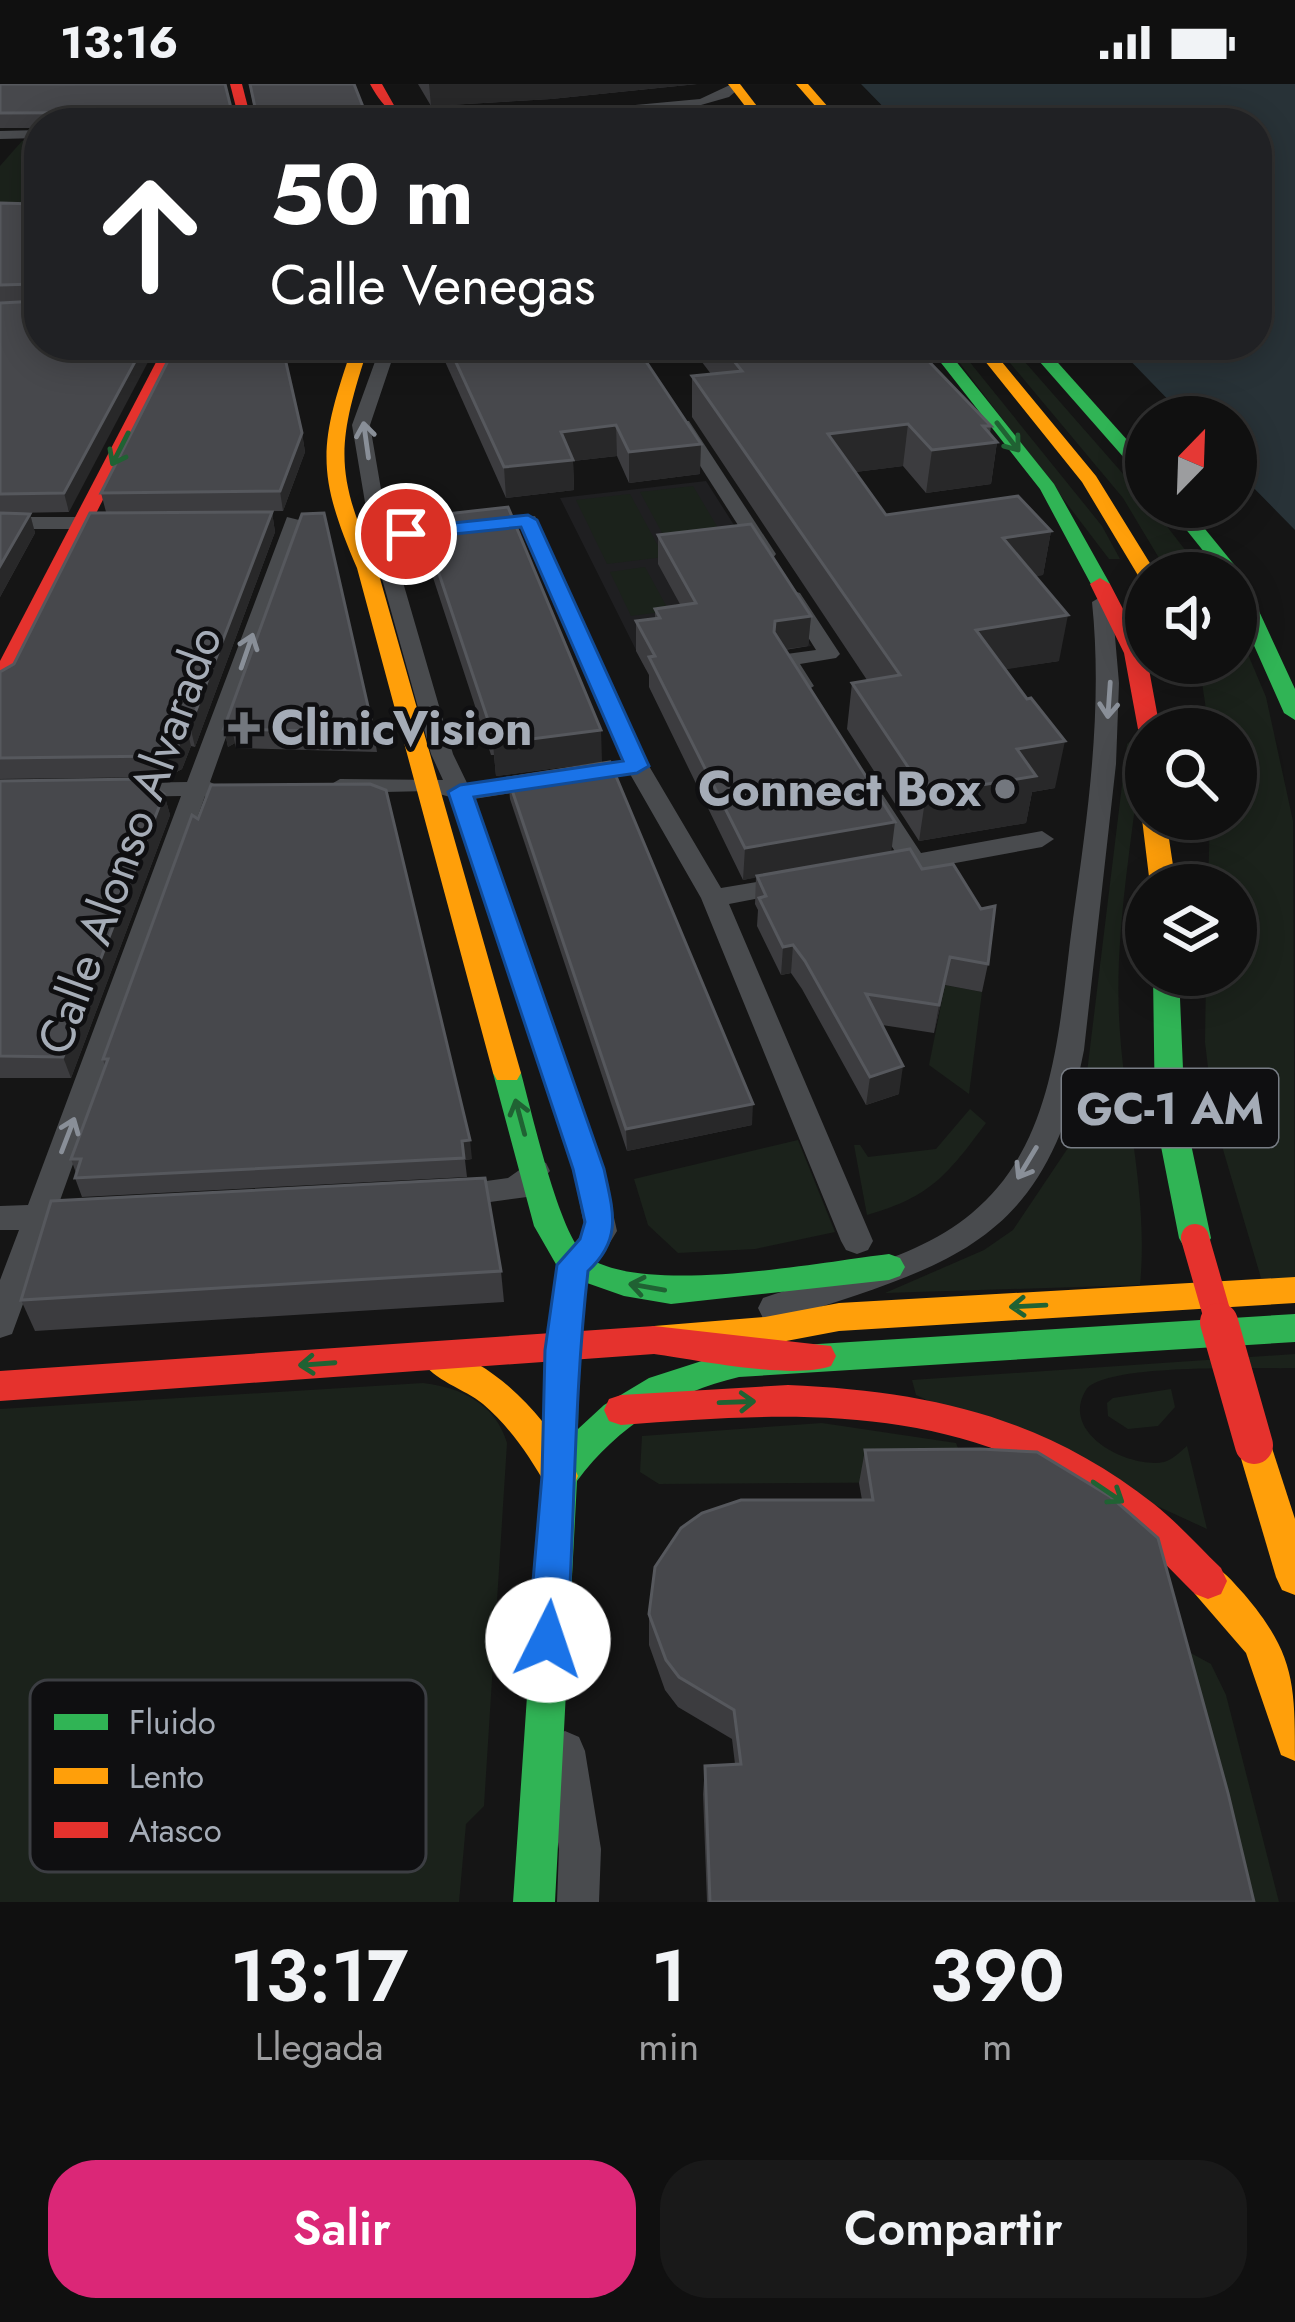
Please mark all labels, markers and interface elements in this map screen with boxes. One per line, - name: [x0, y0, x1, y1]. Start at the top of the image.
- text: 13:16: [60, 10, 178, 75]
- text: 50 m: [270, 134, 474, 256]
- icon: ahead: [72, 156, 228, 312]
- text: Calle Venegas: [270, 246, 596, 324]
- north arrow: [1125, 396, 1257, 528]
- map controls: [1125, 396, 1257, 996]
- one-way arrow: [994, 421, 1021, 453]
- one-way arrow: [354, 422, 377, 461]
- one-way arrow: [108, 431, 131, 467]
- pin: [355, 483, 457, 585]
- icon: arrive: [373, 501, 439, 567]
- button: sound: [1125, 552, 1257, 684]
- street label: Calle Alonso Alvarado: [20, 616, 239, 1064]
- one-way arrow: [238, 633, 259, 670]
- one-way arrow: [1097, 680, 1120, 719]
- place label: ClinicVision: [271, 694, 533, 763]
- button: search: [1125, 708, 1257, 840]
- marker: ClinicVision: [228, 712, 260, 744]
- place label: Connect Box: [698, 755, 981, 824]
- marker: Connect Box: [992, 776, 1018, 802]
- button: layers: [1125, 864, 1257, 996]
- road number: GC-1 AM: [1062, 1069, 1278, 1147]
- one-way arrow: [508, 1099, 530, 1137]
- one-way arrow: [59, 1117, 81, 1154]
- one-way arrow: [1014, 1145, 1038, 1180]
- one-way arrow: [629, 1275, 668, 1298]
- one-way arrow: [1009, 1295, 1048, 1318]
- one-way arrow: [298, 1352, 337, 1375]
- one-way arrow: [717, 1390, 756, 1413]
- one-way arrow: [1090, 1480, 1124, 1505]
- position arrow: [485, 1577, 611, 1703]
- legend: [30, 1680, 426, 1872]
- text: Fluido: [129, 1699, 216, 1746]
- text: Lento: [129, 1753, 204, 1800]
- text: Atasco: [129, 1807, 222, 1854]
- text: 13:17: [230, 1924, 408, 2028]
- text: 1: [651, 1924, 687, 2028]
- text: 390: [929, 1924, 1065, 2028]
- text: Llegada: [255, 2018, 383, 2075]
- text: min: [638, 2018, 699, 2075]
- text: m: [982, 2018, 1012, 2075]
- button: Salir: [48, 2160, 636, 2298]
- button: Compartir: [660, 2160, 1247, 2298]

